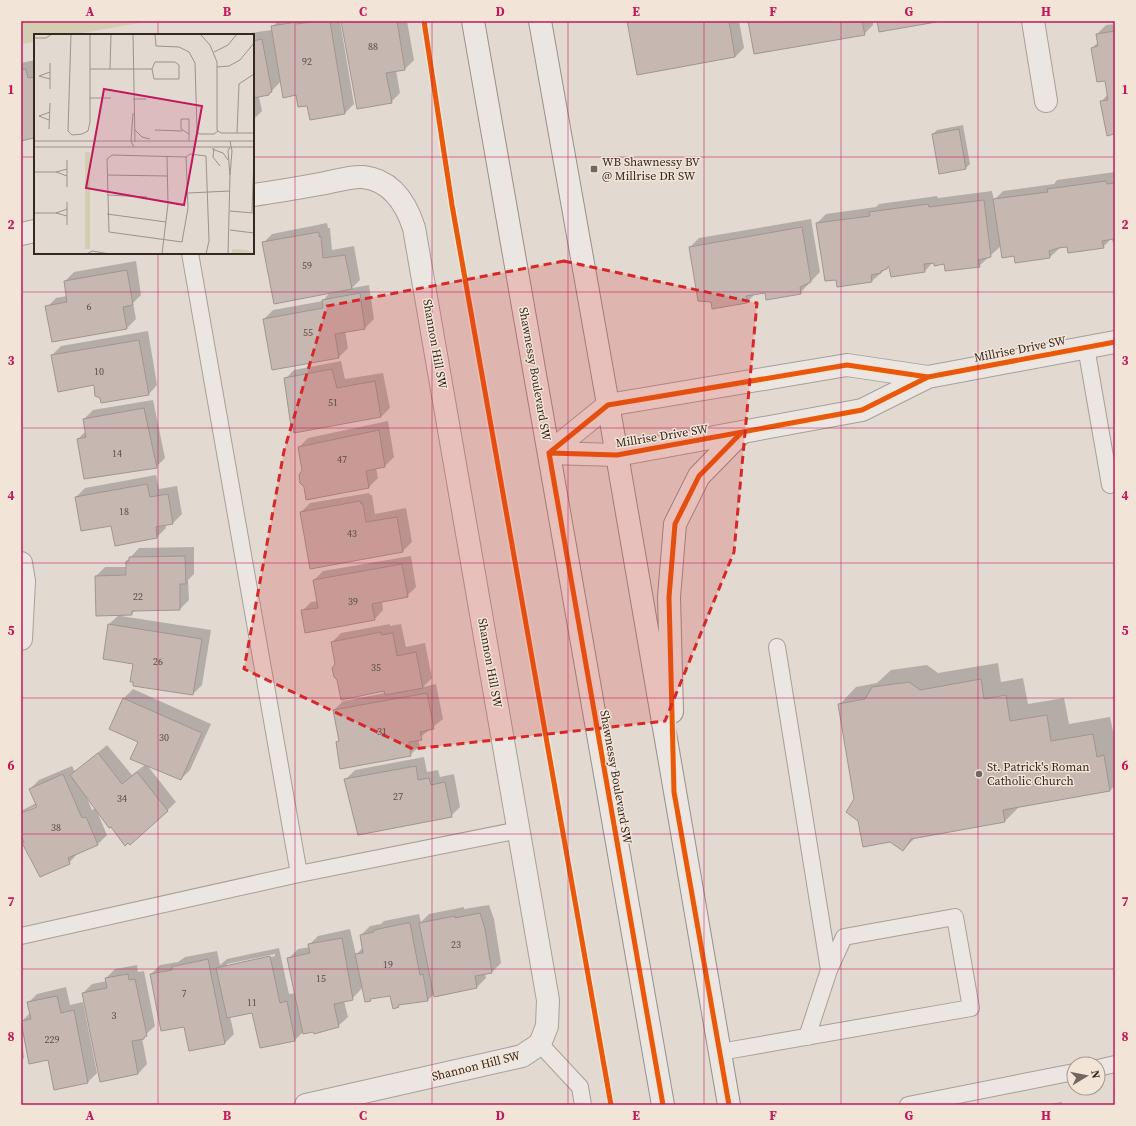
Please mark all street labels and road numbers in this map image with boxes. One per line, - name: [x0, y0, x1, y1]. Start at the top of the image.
- street label: Shannon Hill SW: [419, 298, 451, 391]
- street label: Shawnessy Boulevard SW: [515, 306, 555, 443]
- street label: Millrise Drive SW: [973, 332, 1068, 366]
- street label: Millrise Drive SW: [615, 421, 710, 451]
- street label: Shannon Hill SW: [474, 617, 506, 710]
- street label: Shawnessy Boulevard SW: [596, 709, 636, 846]
- street label: Shannon Hill SW: [430, 1047, 522, 1085]

